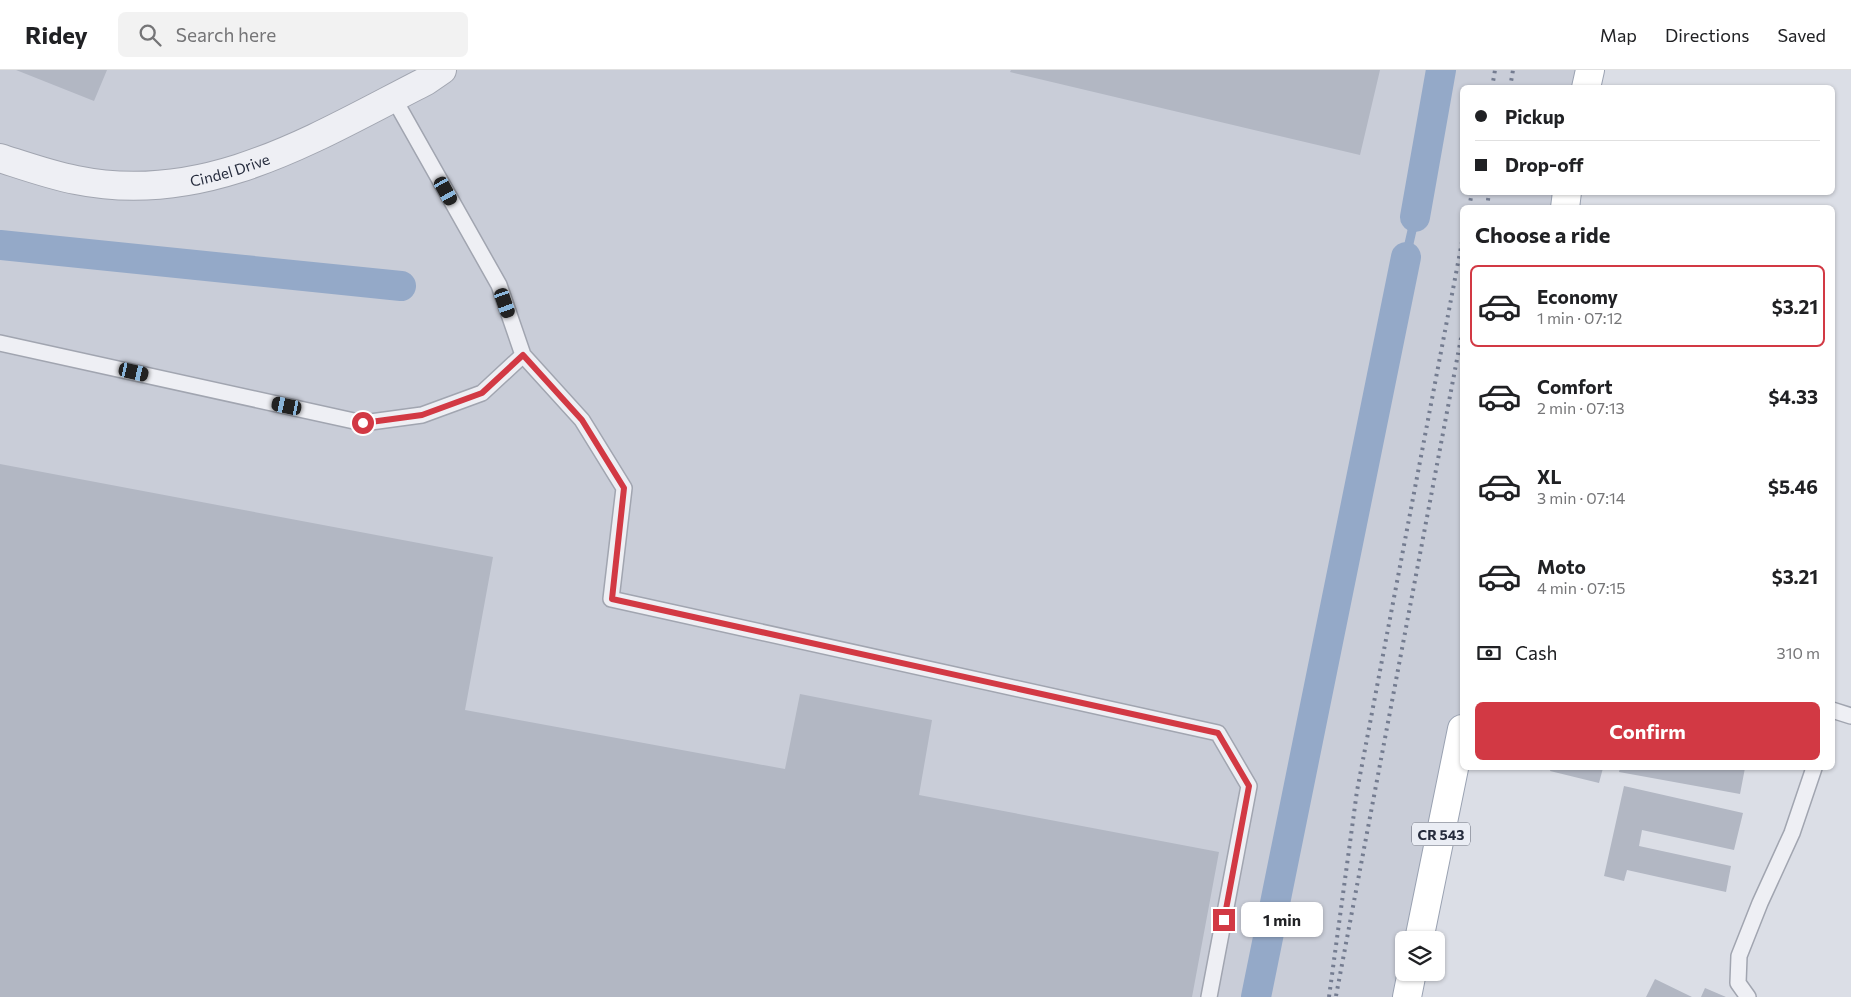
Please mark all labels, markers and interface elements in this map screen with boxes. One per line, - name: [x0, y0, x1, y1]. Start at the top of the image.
- search box: [118, 12, 468, 57]
- text: Ridey: [25, 20, 88, 49]
- icon: search: [136, 21, 164, 49]
- text: Search here: [176, 23, 276, 46]
- text: Map: [1600, 24, 1637, 46]
- text: Directions: [1665, 24, 1749, 46]
- text: Saved: [1777, 24, 1826, 46]
- text: Pickup: [1505, 105, 1565, 128]
- street label: Cindel Drive: [188, 149, 272, 190]
- text: Drop-off: [1505, 153, 1584, 176]
- car: [432, 174, 459, 208]
- text: Choose a ride: [1475, 221, 1610, 248]
- icon: car: [1477, 284, 1522, 329]
- text: Economy: [1537, 285, 1618, 308]
- car: [493, 286, 516, 320]
- text: $3.21: [1772, 295, 1818, 318]
- text: 1 min · 07:12: [1537, 308, 1622, 327]
- car: [117, 361, 150, 383]
- icon: car: [1477, 374, 1522, 419]
- text: Comfort: [1537, 375, 1613, 398]
- text: $4.33: [1768, 385, 1818, 408]
- car: [270, 396, 303, 416]
- text: 2 min · 07:13: [1537, 398, 1625, 417]
- route start: [352, 412, 374, 434]
- icon: car: [1477, 464, 1522, 509]
- text: XL: [1537, 465, 1562, 488]
- text: $5.46: [1768, 475, 1818, 498]
- text: 3 min · 07:14: [1537, 488, 1625, 507]
- icon: car: [1477, 554, 1522, 599]
- text: Moto: [1537, 555, 1586, 578]
- text: $3.21: [1772, 565, 1818, 588]
- text: 4 min · 07:15: [1537, 578, 1625, 597]
- icon: cash: [1475, 639, 1503, 667]
- text: Cash: [1515, 641, 1557, 664]
- text: 310 m: [1777, 643, 1820, 662]
- button: Confirm: [1475, 702, 1820, 760]
- road number: CR 543: [1412, 822, 1470, 846]
- callout: 1 min: [1242, 902, 1324, 938]
- route end: [1213, 909, 1235, 931]
- text: 1 min: [1263, 910, 1301, 929]
- map controls: [1395, 931, 1445, 981]
- button: layers: [1395, 931, 1445, 981]

